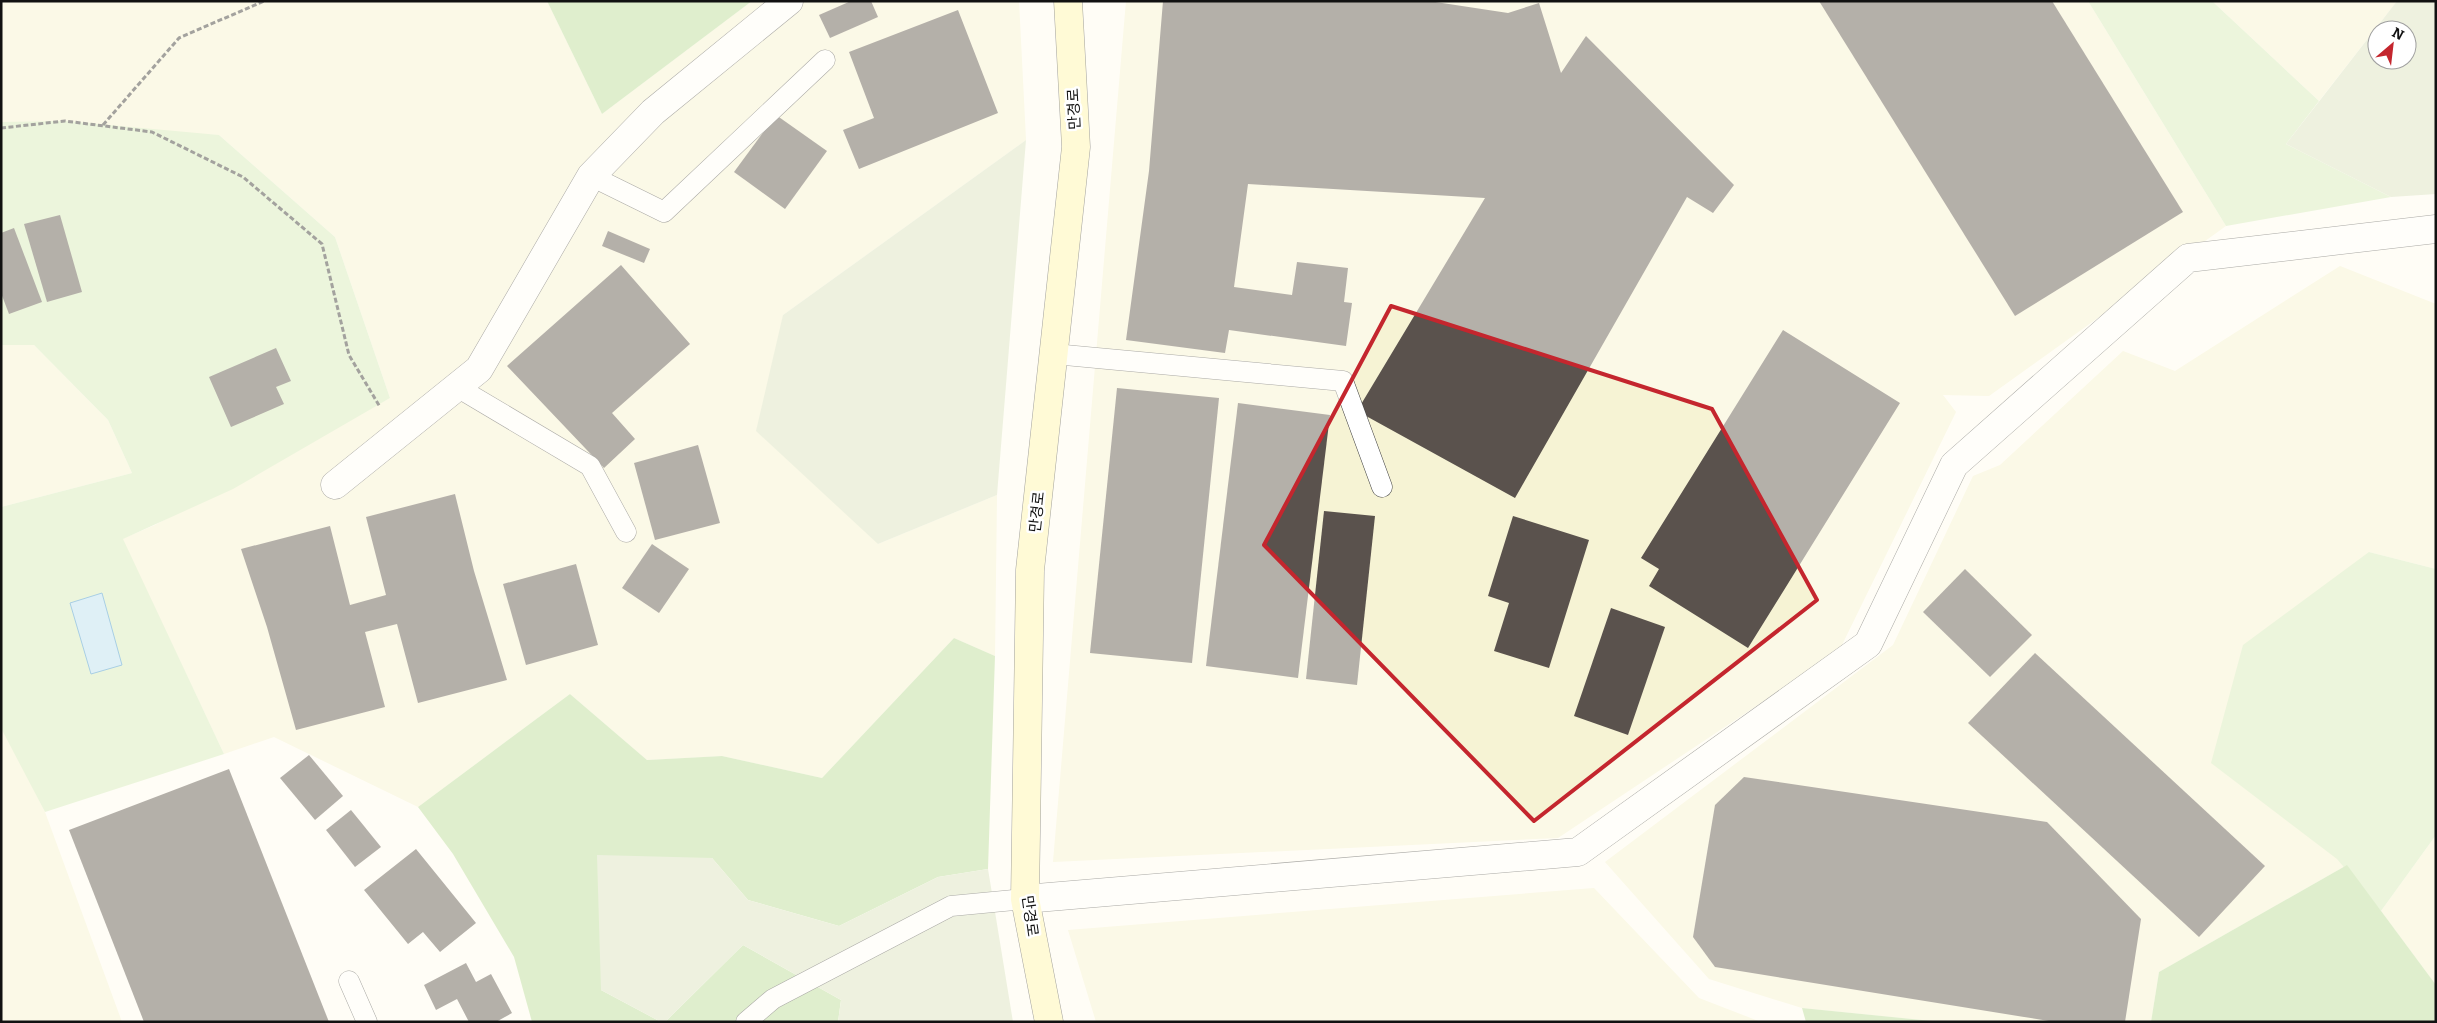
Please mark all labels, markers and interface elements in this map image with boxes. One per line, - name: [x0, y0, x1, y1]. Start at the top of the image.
- north arrow: [2367, 20, 2417, 70]
- text: N: [2389, 24, 2407, 44]
- street label: 만경로: [1064, 88, 1084, 130]
- street label: 만경로: [1026, 490, 1048, 534]
- street label: 만경로: [1018, 894, 1042, 938]

